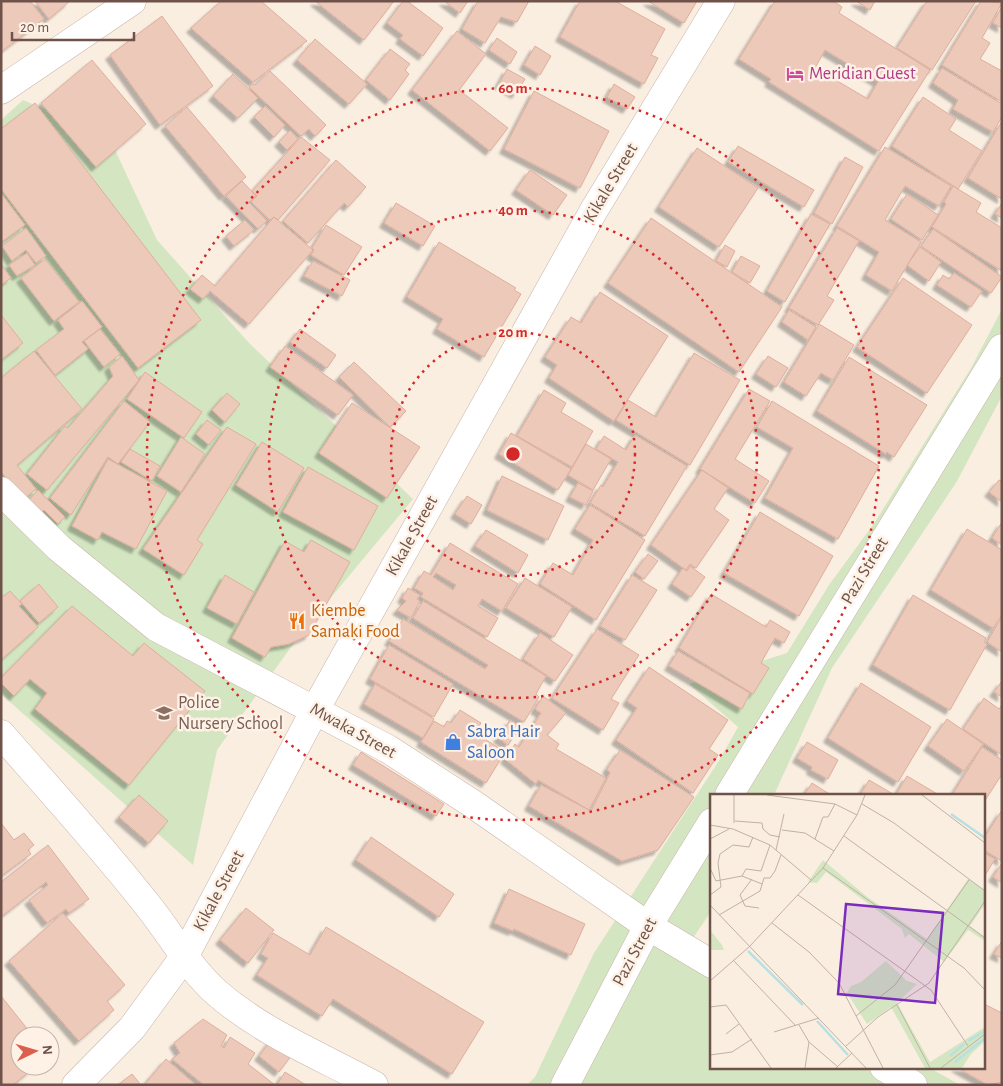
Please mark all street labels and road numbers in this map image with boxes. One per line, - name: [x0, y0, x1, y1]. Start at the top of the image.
- street label: Kikale Street: [581, 140, 642, 226]
- street label: Kikale Street: [383, 493, 441, 579]
- street label: Pazi Street: [838, 534, 892, 607]
- street label: Mwaka Street: [307, 700, 399, 762]
- street label: Kikale Street: [190, 847, 248, 934]
- street label: Pazi Street: [610, 915, 661, 989]

